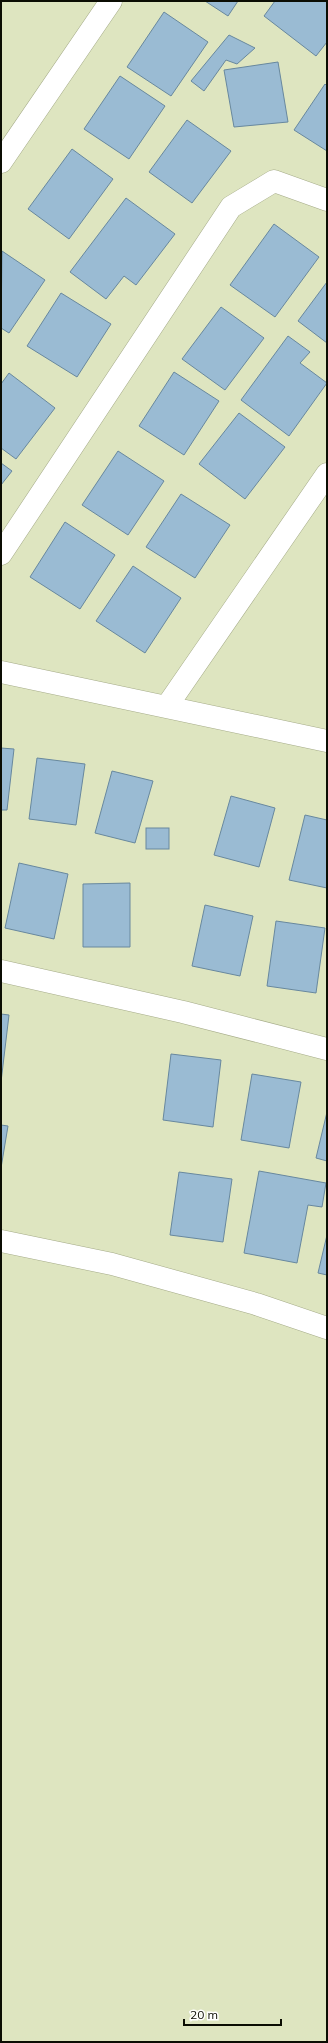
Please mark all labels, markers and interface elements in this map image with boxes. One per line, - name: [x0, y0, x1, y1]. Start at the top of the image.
- scale bar: [184, 2001, 281, 2027]
- text: 20 m: [190, 2007, 218, 2022]

